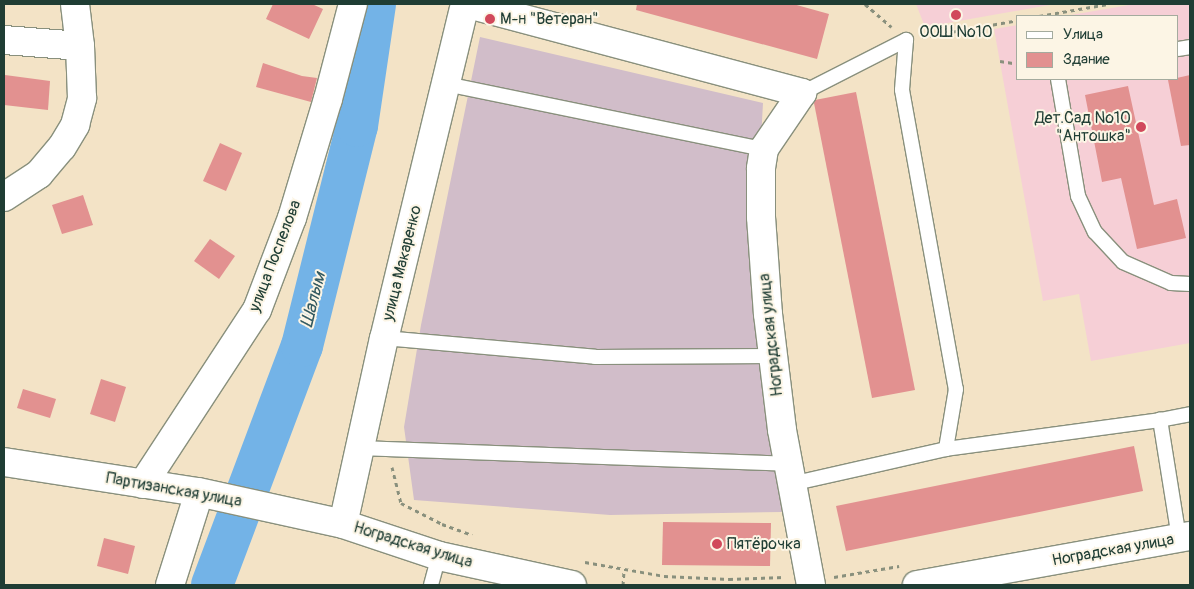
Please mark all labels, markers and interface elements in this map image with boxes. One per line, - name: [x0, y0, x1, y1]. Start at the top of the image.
- place label: М-н "Ветеран": [500, 9, 599, 29]
- marker: ООШ №10: [950, 9, 962, 21]
- marker: М-н "Ветеран": [484, 13, 496, 25]
- legend: [1016, 15, 1179, 80]
- place label: ООШ №10: [919, 22, 993, 42]
- text: Улица: [1063, 25, 1103, 44]
- text: Здание: [1063, 50, 1110, 69]
- place label: Дет.Сад №10 "Антошка": [1035, 108, 1131, 146]
- marker: Дет.Сад №10 "Антошка": [1135, 121, 1147, 133]
- street label: улица Поспелова: [245, 197, 305, 315]
- street label: улица Макаренко: [378, 203, 426, 323]
- water label: Шалым: [297, 270, 331, 330]
- street label: Ноградская улица: [755, 273, 787, 397]
- street label: Партизанская улица: [105, 469, 243, 511]
- street label: Ноградская улица: [351, 518, 475, 572]
- street label: Ноградская улица: [1051, 530, 1175, 570]
- place label: Пятёрочка: [727, 534, 801, 554]
- marker: Пятёрочка: [711, 538, 723, 550]

